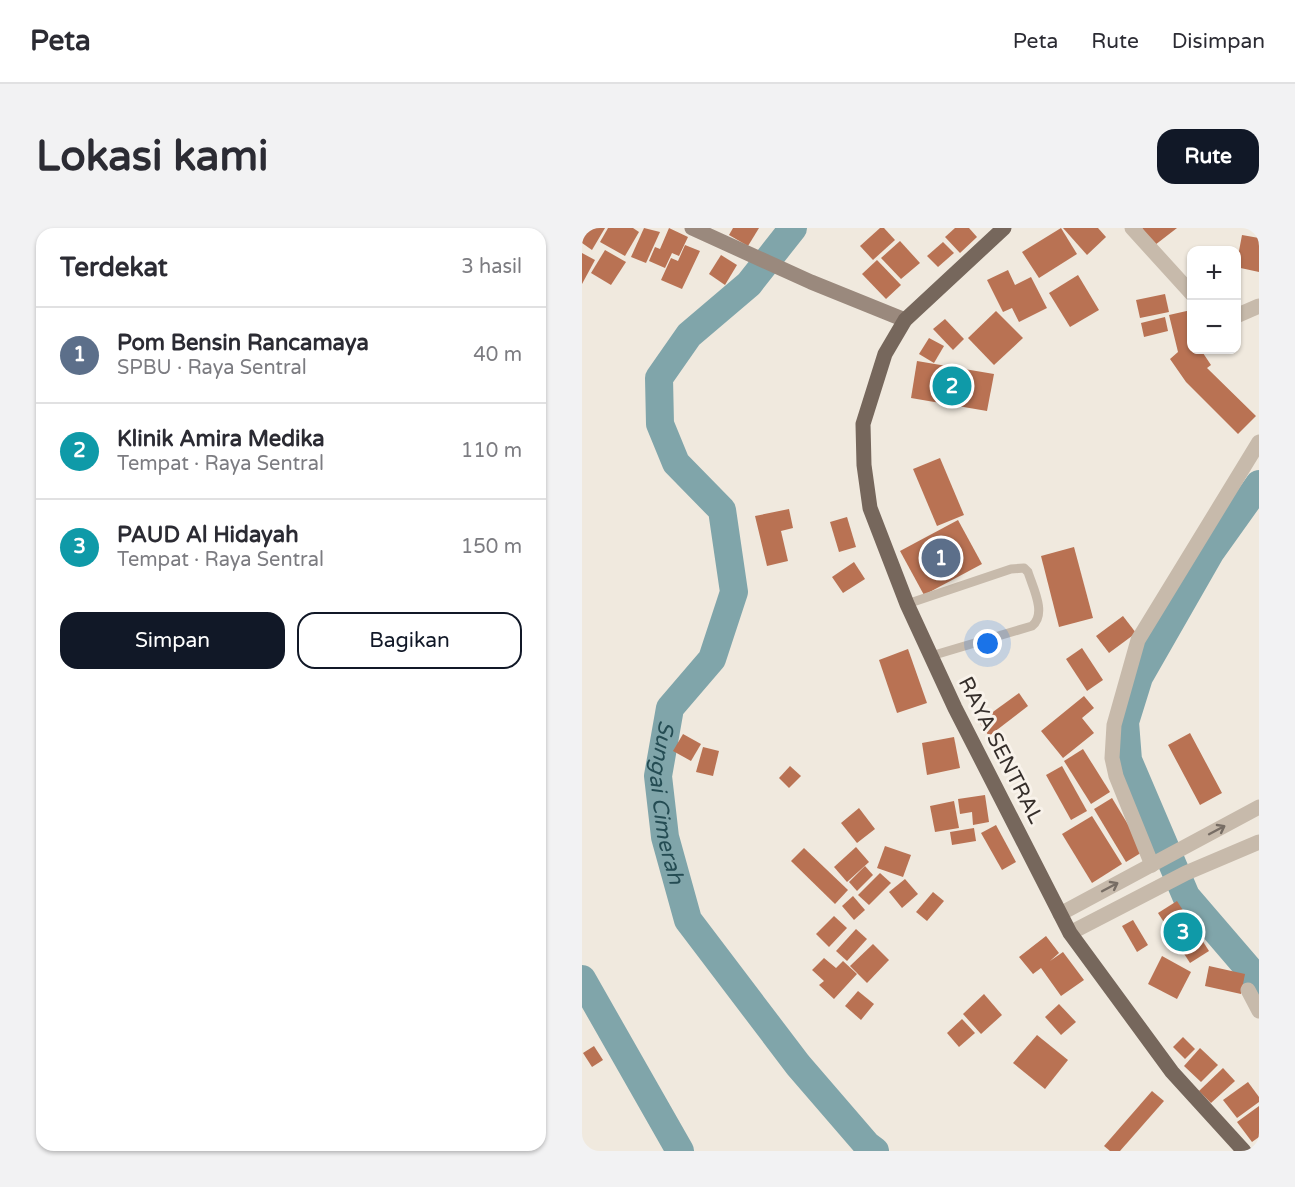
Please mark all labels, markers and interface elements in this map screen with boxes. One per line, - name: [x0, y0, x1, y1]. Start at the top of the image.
- text: Peta: [30, 24, 91, 58]
- text: Peta: [1013, 29, 1058, 54]
- text: Rute: [1091, 29, 1139, 54]
- text: Disimpan: [1172, 29, 1265, 54]
- button: Rute: [1157, 129, 1259, 184]
- text: Lokasi kami: [36, 131, 268, 182]
- map controls: [1187, 246, 1241, 354]
- button: +: [1187, 246, 1241, 300]
- text: Terdekat: [60, 252, 168, 283]
- text: 3 hasil: [461, 255, 522, 279]
- button: −: [1187, 300, 1241, 354]
- text: Pom Bensin Rancamaya: [117, 330, 369, 356]
- text: 1: [73, 343, 86, 367]
- text: 40 m: [473, 343, 522, 367]
- text: SPBU · Raya Sentral: [117, 356, 307, 380]
- pin: 2: [932, 364, 971, 408]
- text: Klinik Amira Medika: [117, 426, 325, 452]
- text: 2: [73, 439, 86, 463]
- text: 110 m: [461, 439, 522, 463]
- text: Tempat · Raya Sentral: [117, 452, 324, 476]
- text: PAUD Al Hidayah: [117, 522, 299, 548]
- text: 3: [73, 535, 86, 559]
- text: 150 m: [461, 535, 522, 559]
- pin: 1: [922, 536, 960, 580]
- text: Tempat · Raya Sentral: [117, 548, 324, 572]
- button: Simpan: [60, 612, 285, 669]
- button: Bagikan: [297, 612, 522, 669]
- your location: [973, 629, 1002, 658]
- street label: RAYA SENTRAL: [953, 673, 1048, 828]
- water label: Sungai Cimerah: [644, 718, 690, 888]
- one-way arrow: [1208, 824, 1225, 836]
- one-way arrow: [1101, 881, 1119, 892]
- pin: 3: [1164, 910, 1202, 954]

